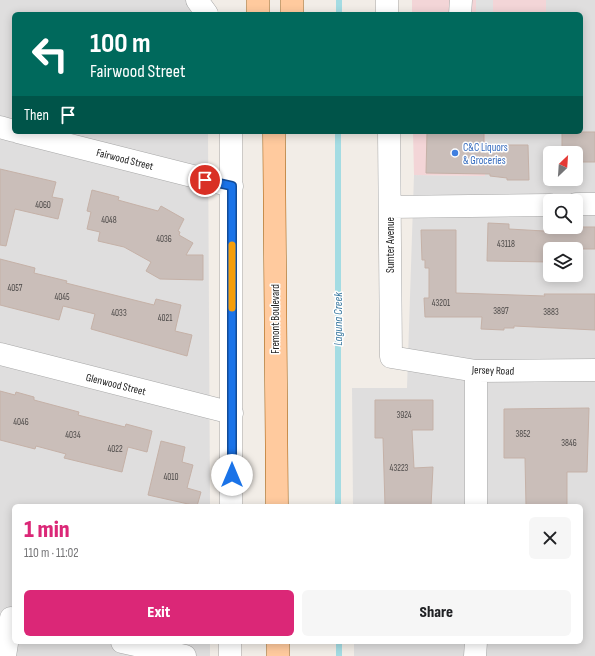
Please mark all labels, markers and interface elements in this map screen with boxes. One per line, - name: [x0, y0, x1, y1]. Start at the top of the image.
- text: 100 m: [90, 27, 151, 60]
- icon: left: [24, 28, 76, 80]
- text: Fairwood Street: [90, 61, 186, 82]
- icon: arrive: [57, 104, 79, 126]
- text: Then: [24, 106, 49, 125]
- place label: C&C Liquors & Groceries: [463, 141, 508, 167]
- street label: Fairwood Street: [95, 146, 155, 173]
- north arrow: [543, 146, 583, 186]
- map controls: [543, 146, 583, 282]
- marker: C&C Liquors & Groceries: [450, 148, 460, 158]
- pin: [188, 163, 222, 197]
- icon: arrive: [194, 169, 216, 191]
- button: search: [543, 194, 583, 234]
- house number: 4060: [35, 200, 51, 211]
- house number: 4048: [101, 215, 117, 226]
- street label: Sumter Avenue: [384, 217, 397, 273]
- house number: 4036: [156, 234, 172, 245]
- house number: 43118: [497, 239, 515, 250]
- button: layers: [543, 242, 583, 282]
- house number: 4057: [8, 283, 23, 294]
- street label: Fremont Boulevard: [269, 284, 282, 354]
- house number: 4045: [54, 292, 70, 303]
- water label: Laguna Creek: [331, 292, 346, 346]
- house number: 43201: [432, 298, 451, 309]
- house number: 3897: [493, 306, 509, 317]
- house number: 3883: [543, 307, 559, 318]
- house number: 4033: [111, 308, 127, 319]
- house number: 4021: [158, 313, 173, 324]
- street label: Jersey Road: [471, 363, 515, 378]
- street label: Glenwood Street: [84, 371, 148, 398]
- house number: 3924: [396, 410, 412, 421]
- house number: 4046: [13, 417, 29, 428]
- house number: 3852: [515, 429, 531, 440]
- house number: 4034: [65, 430, 81, 441]
- house number: 3846: [561, 438, 577, 449]
- house number: 4022: [107, 444, 123, 455]
- position arrow: [211, 454, 253, 496]
- house number: 43223: [390, 463, 409, 474]
- house number: 4010: [164, 472, 178, 483]
- text: 1 min: [24, 515, 70, 544]
- button: close: [529, 517, 571, 559]
- text: 110 m · 11:02: [24, 545, 79, 561]
- button: Exit: [24, 590, 294, 636]
- button: Share: [302, 590, 571, 636]

